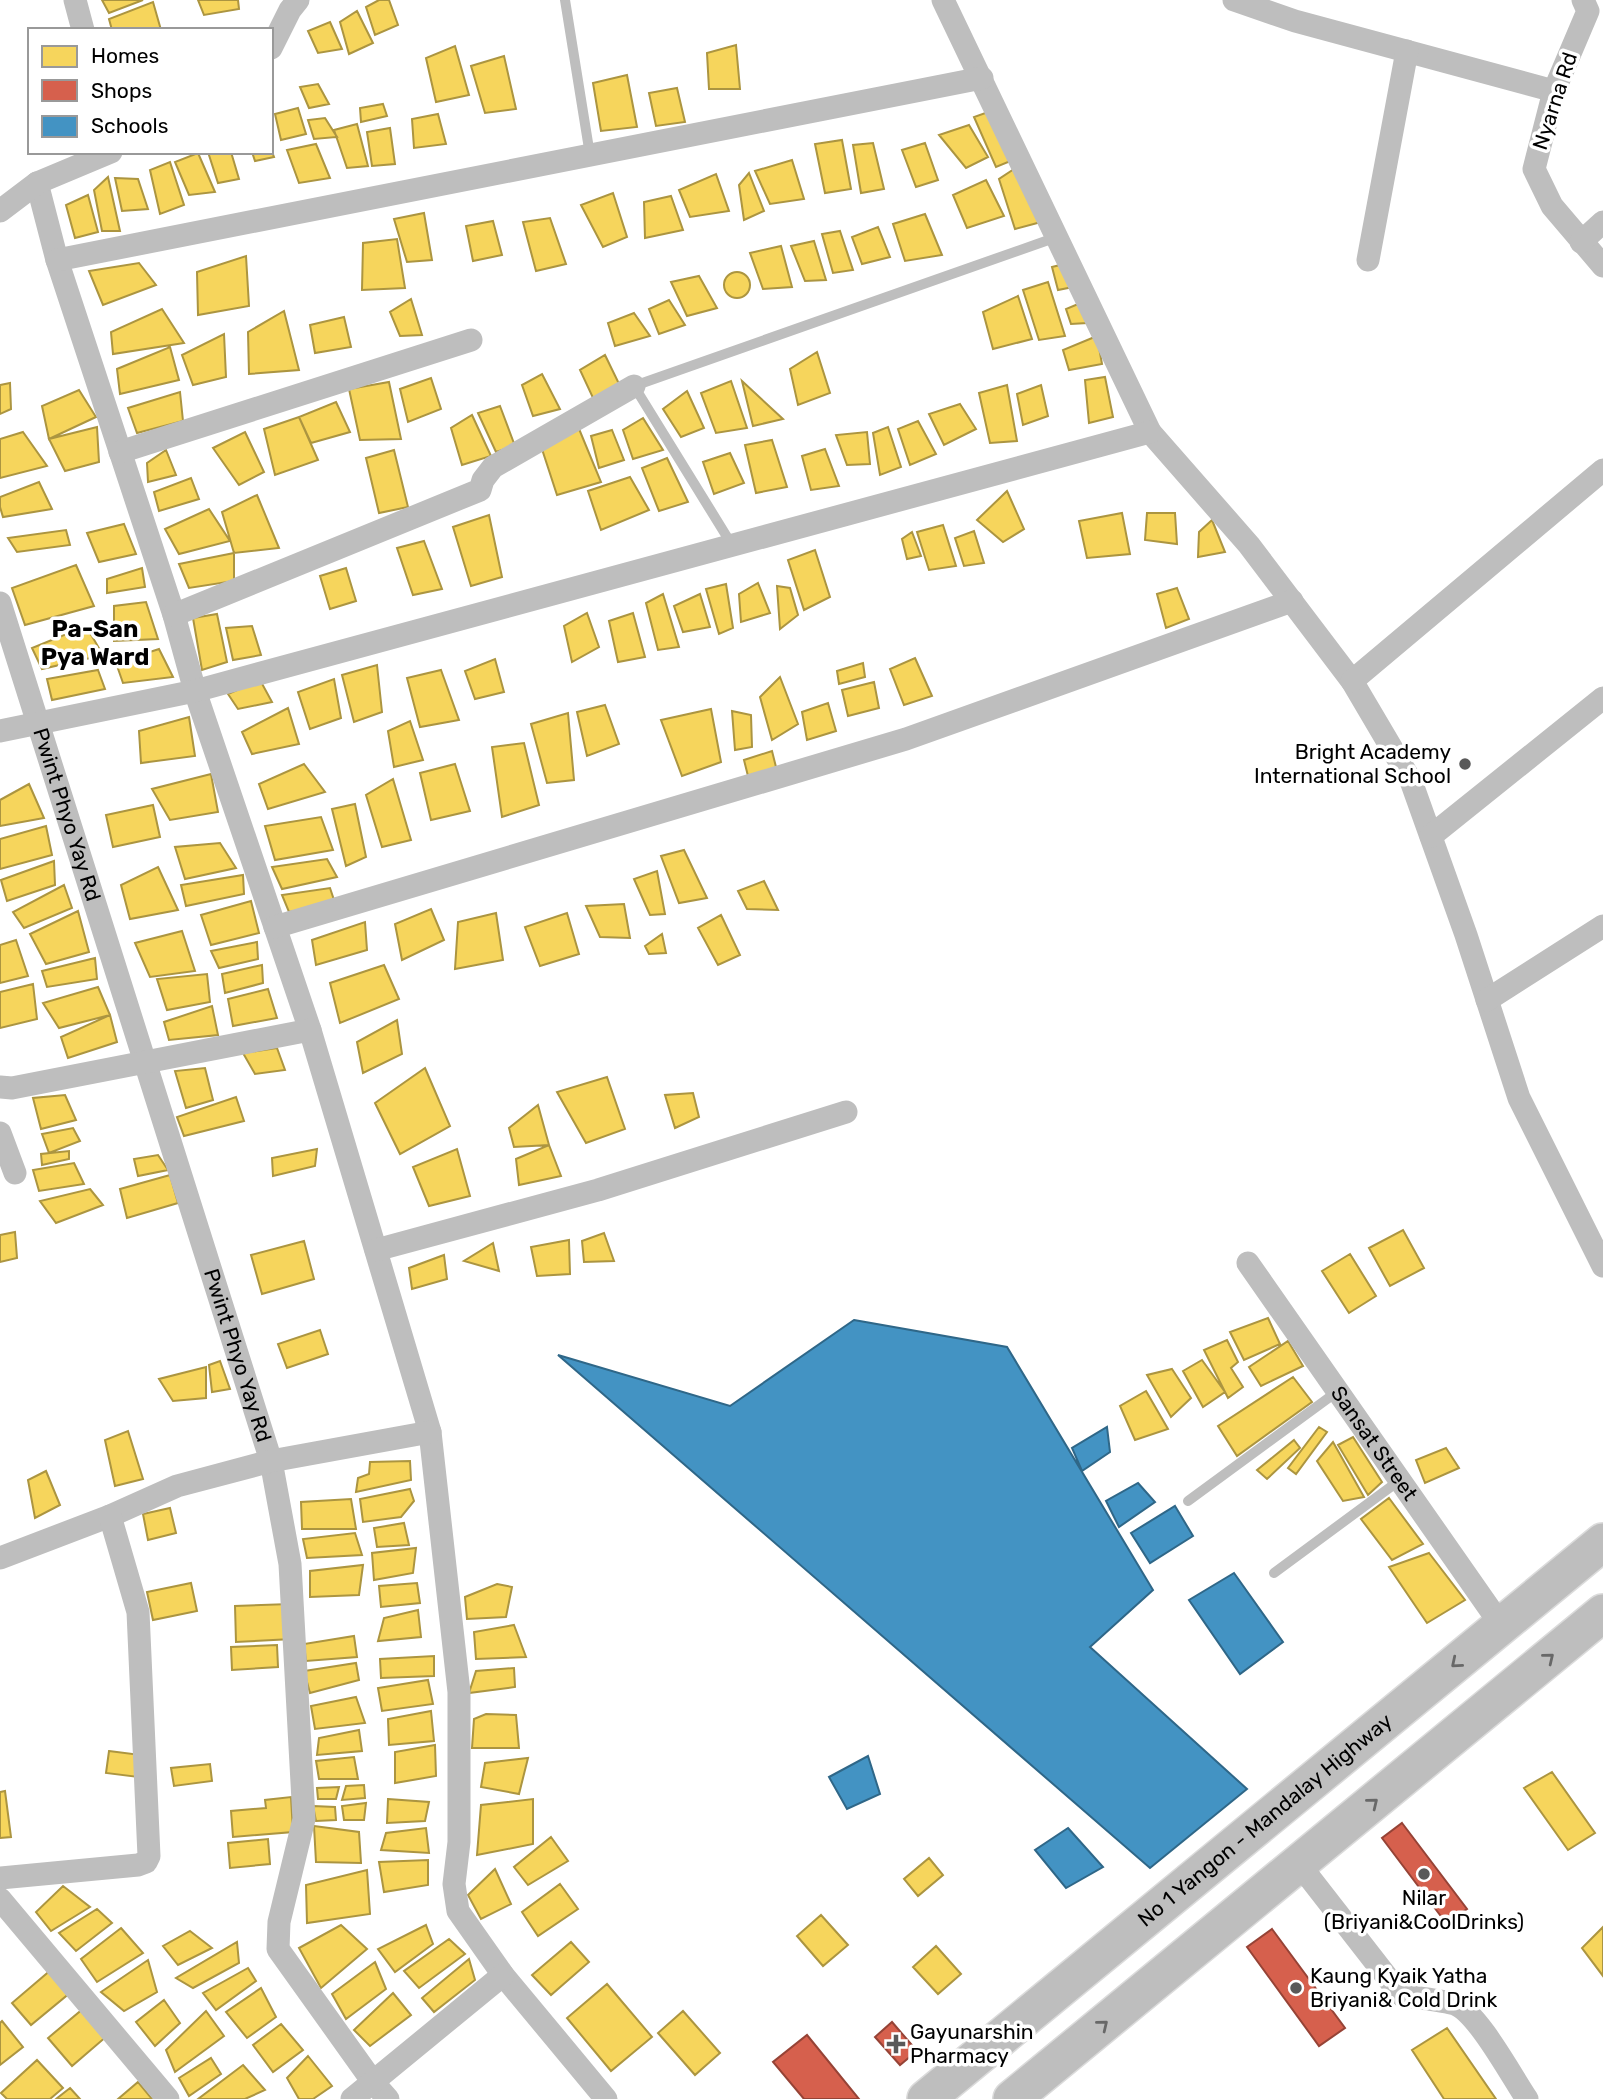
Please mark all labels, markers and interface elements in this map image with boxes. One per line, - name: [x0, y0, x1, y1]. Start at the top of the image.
- legend: [28, 28, 273, 154]
- text: Homes: [91, 43, 159, 68]
- street label: Nyarna Rd: [1527, 49, 1582, 153]
- text: Shops: [91, 78, 152, 103]
- text: Schools: [91, 113, 168, 138]
- district label: Pa-San Pya Ward: [41, 615, 149, 671]
- street label: Pwint Phyo Yay Rd: [28, 725, 106, 904]
- place label: Bright Academy International School: [1254, 739, 1451, 788]
- marker: Bright Academy International School: [1457, 756, 1473, 772]
- street label: Pwint Phyo Yay Rd: [199, 1265, 277, 1445]
- street label: Sansat Street: [1326, 1381, 1423, 1505]
- one-way arrow: [1540, 1654, 1553, 1666]
- one-way arrow: [1451, 1655, 1464, 1667]
- street label: No 1 Yangon - Mandalay Highway: [1133, 1708, 1397, 1932]
- one-way arrow: [1365, 1799, 1378, 1811]
- marker: Nilar (Briyani&CoolDrinks): [1416, 1866, 1432, 1882]
- place label: Nilar (Briyani&CoolDrinks): [1324, 1885, 1524, 1934]
- place label: Kaung Kyaik Yatha Briyani& Cold Drink: [1310, 1963, 1497, 2012]
- marker: Kaung Kyaik Yatha Briyani& Cold Drink: [1288, 1980, 1304, 1996]
- place label: Gayunarshin Pharmacy: [910, 2019, 1034, 2068]
- one-way arrow: [1095, 2020, 1107, 2033]
- marker: Gayunarshin Pharmacy: [888, 2036, 904, 2052]

